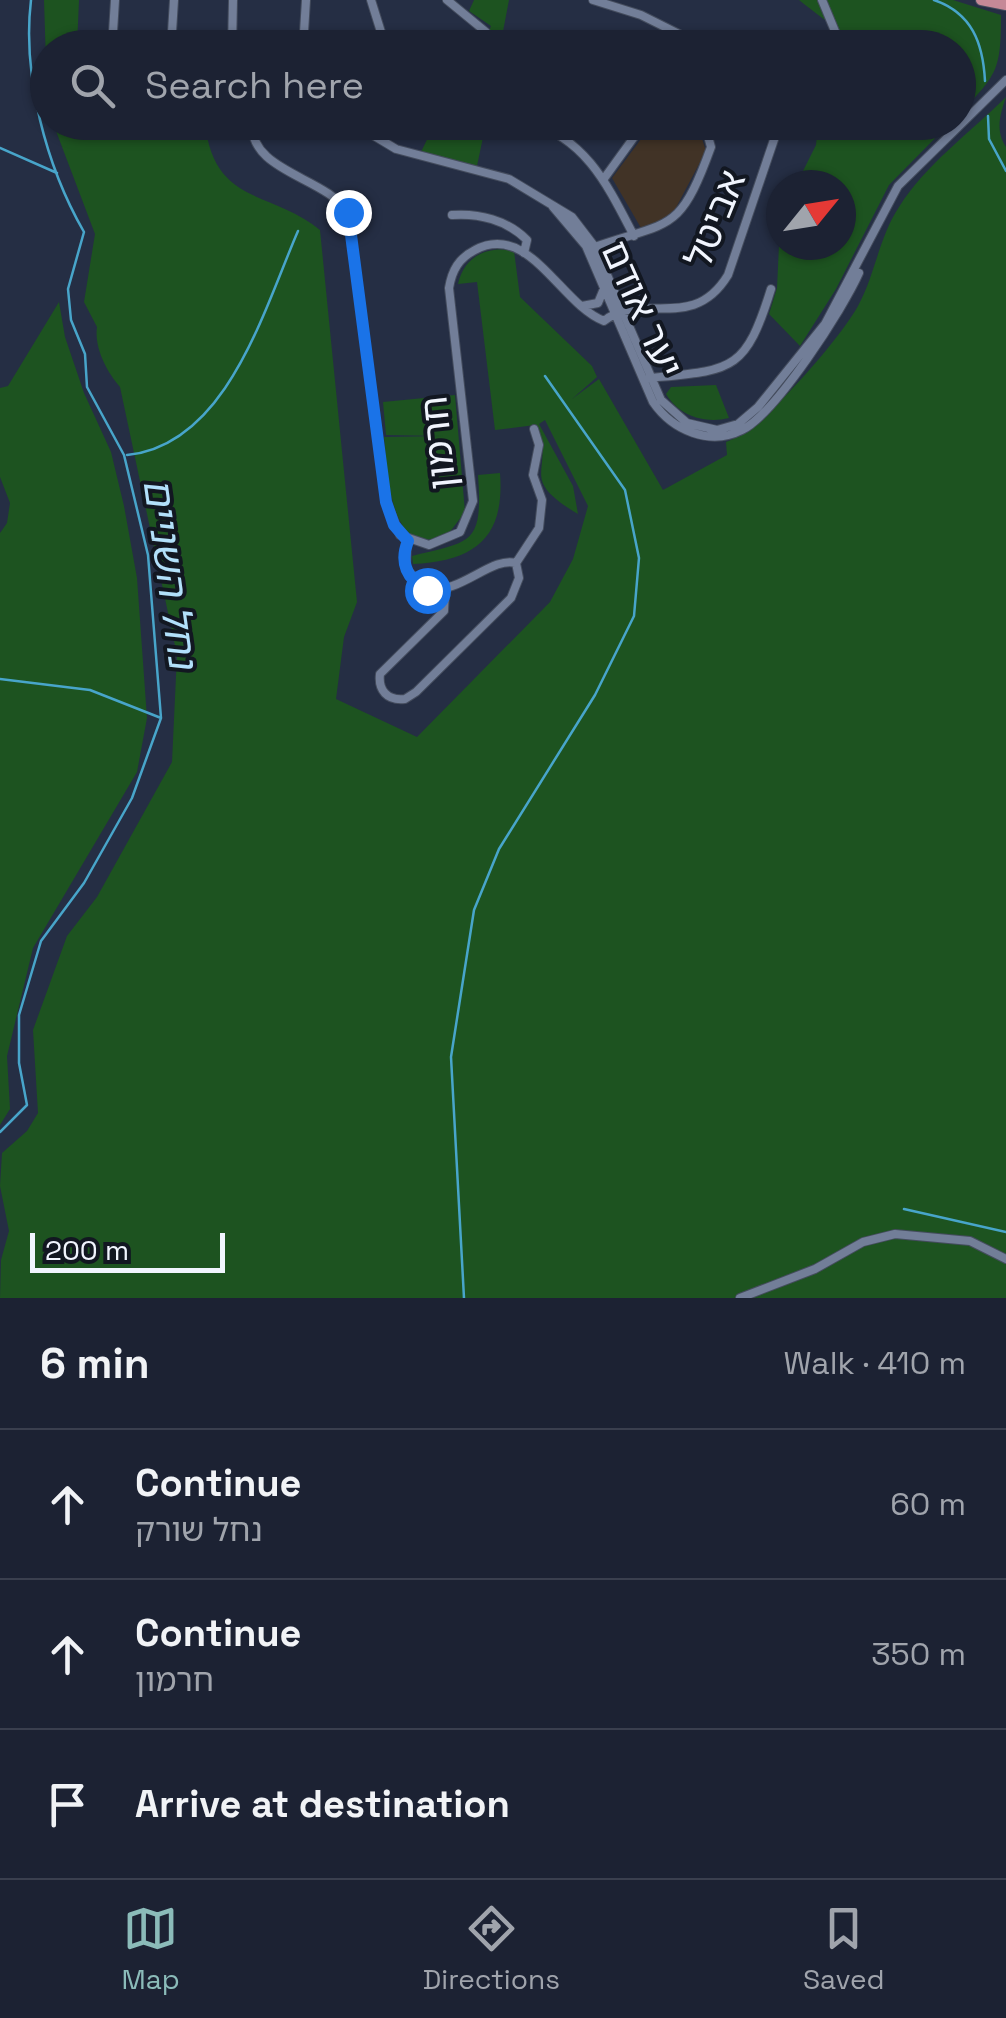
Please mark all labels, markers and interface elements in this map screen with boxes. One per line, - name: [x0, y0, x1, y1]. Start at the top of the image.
- search box: [30, 30, 976, 140]
- icon: search: [65, 58, 120, 113]
- text: Search here: [145, 61, 364, 109]
- street label: אביטל: [674, 163, 756, 275]
- north arrow: [766, 170, 856, 260]
- route end: [326, 190, 372, 236]
- street label: יער אודם: [591, 233, 693, 385]
- street label: חרמון: [409, 394, 467, 492]
- water label: נחל השניים: [131, 475, 209, 674]
- route start: [405, 568, 451, 614]
- scale bar: [30, 1228, 225, 1272]
- text: 200 m: [45, 1232, 129, 1268]
- text: 6 min: [40, 1337, 150, 1390]
- text: Walk · 410 m: [784, 1343, 966, 1383]
- text: Continue: [135, 1459, 301, 1507]
- icon: ahead: [40, 1477, 95, 1532]
- text: 60 m: [890, 1484, 966, 1524]
- text: נחל שורק: [135, 1510, 263, 1550]
- text: Continue: [135, 1609, 301, 1657]
- icon: ahead: [40, 1627, 95, 1682]
- text: 350 m: [871, 1634, 966, 1674]
- text: חרמון: [135, 1660, 214, 1700]
- icon: arrive: [40, 1777, 95, 1832]
- text: Arrive at destination: [135, 1780, 510, 1828]
- tab: Map: [121, 1901, 180, 1997]
- tab: Directions: [423, 1901, 560, 1997]
- tab: Saved: [803, 1901, 885, 1997]

